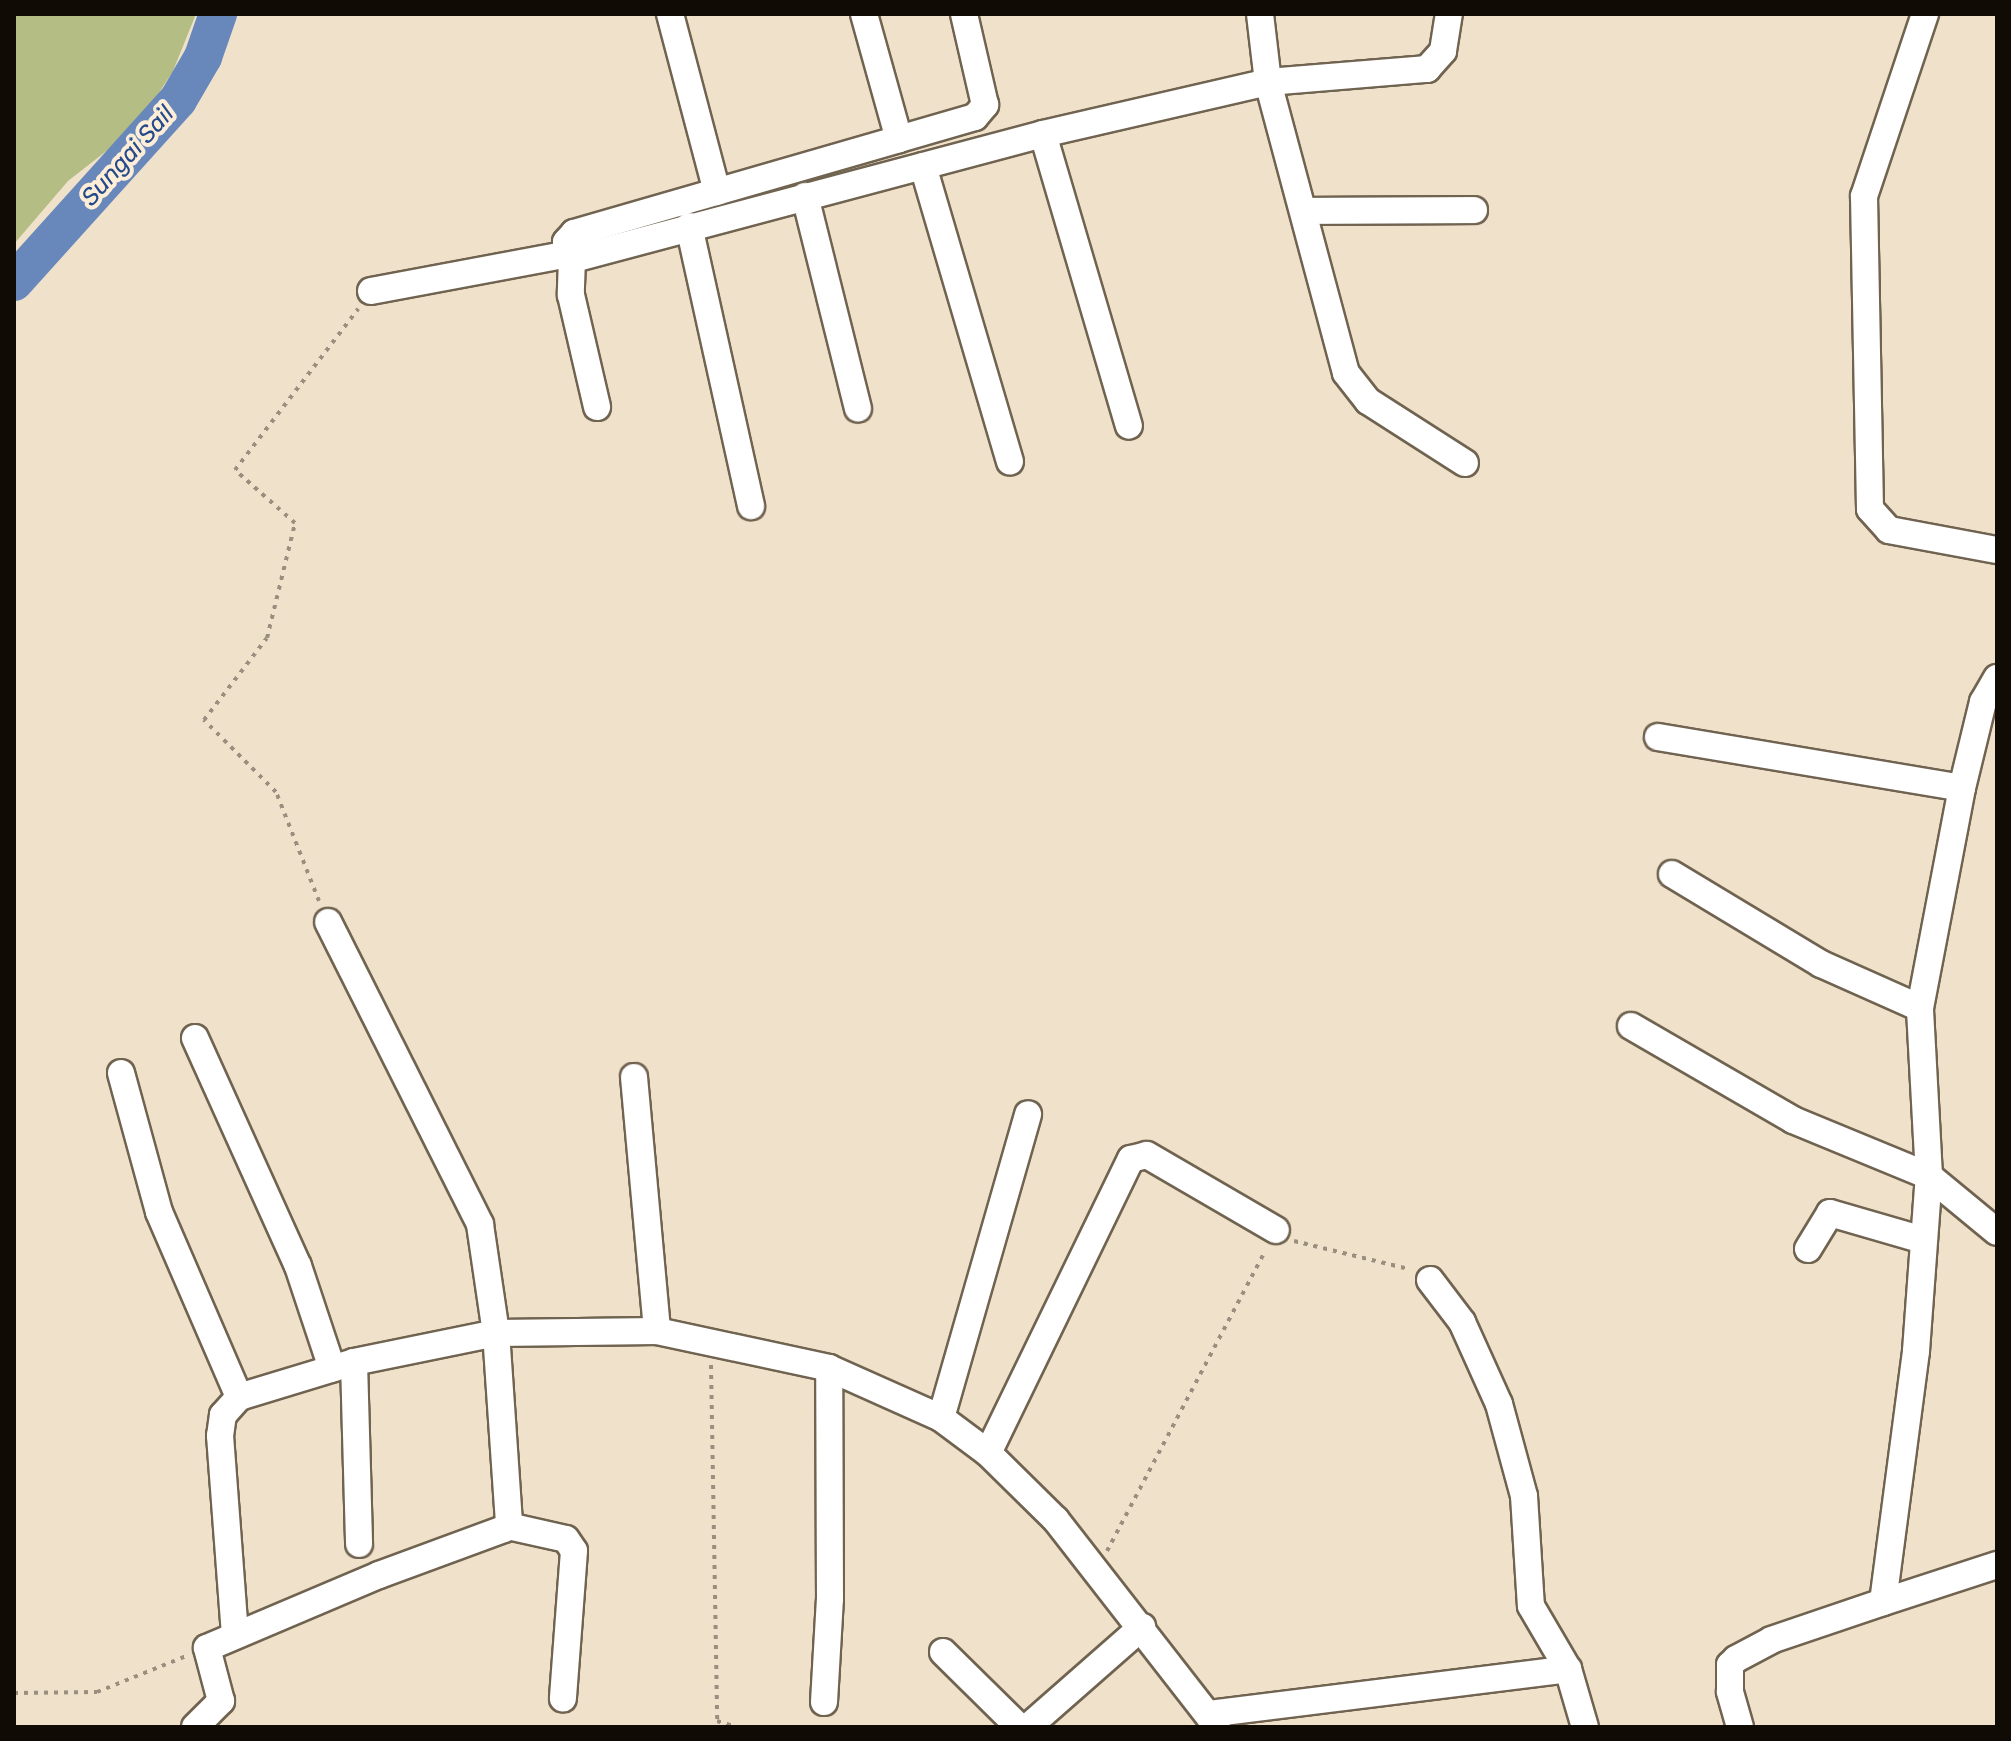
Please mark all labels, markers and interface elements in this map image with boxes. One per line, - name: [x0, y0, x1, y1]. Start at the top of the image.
- water label: Sungai Sail: [76, 100, 180, 212]

